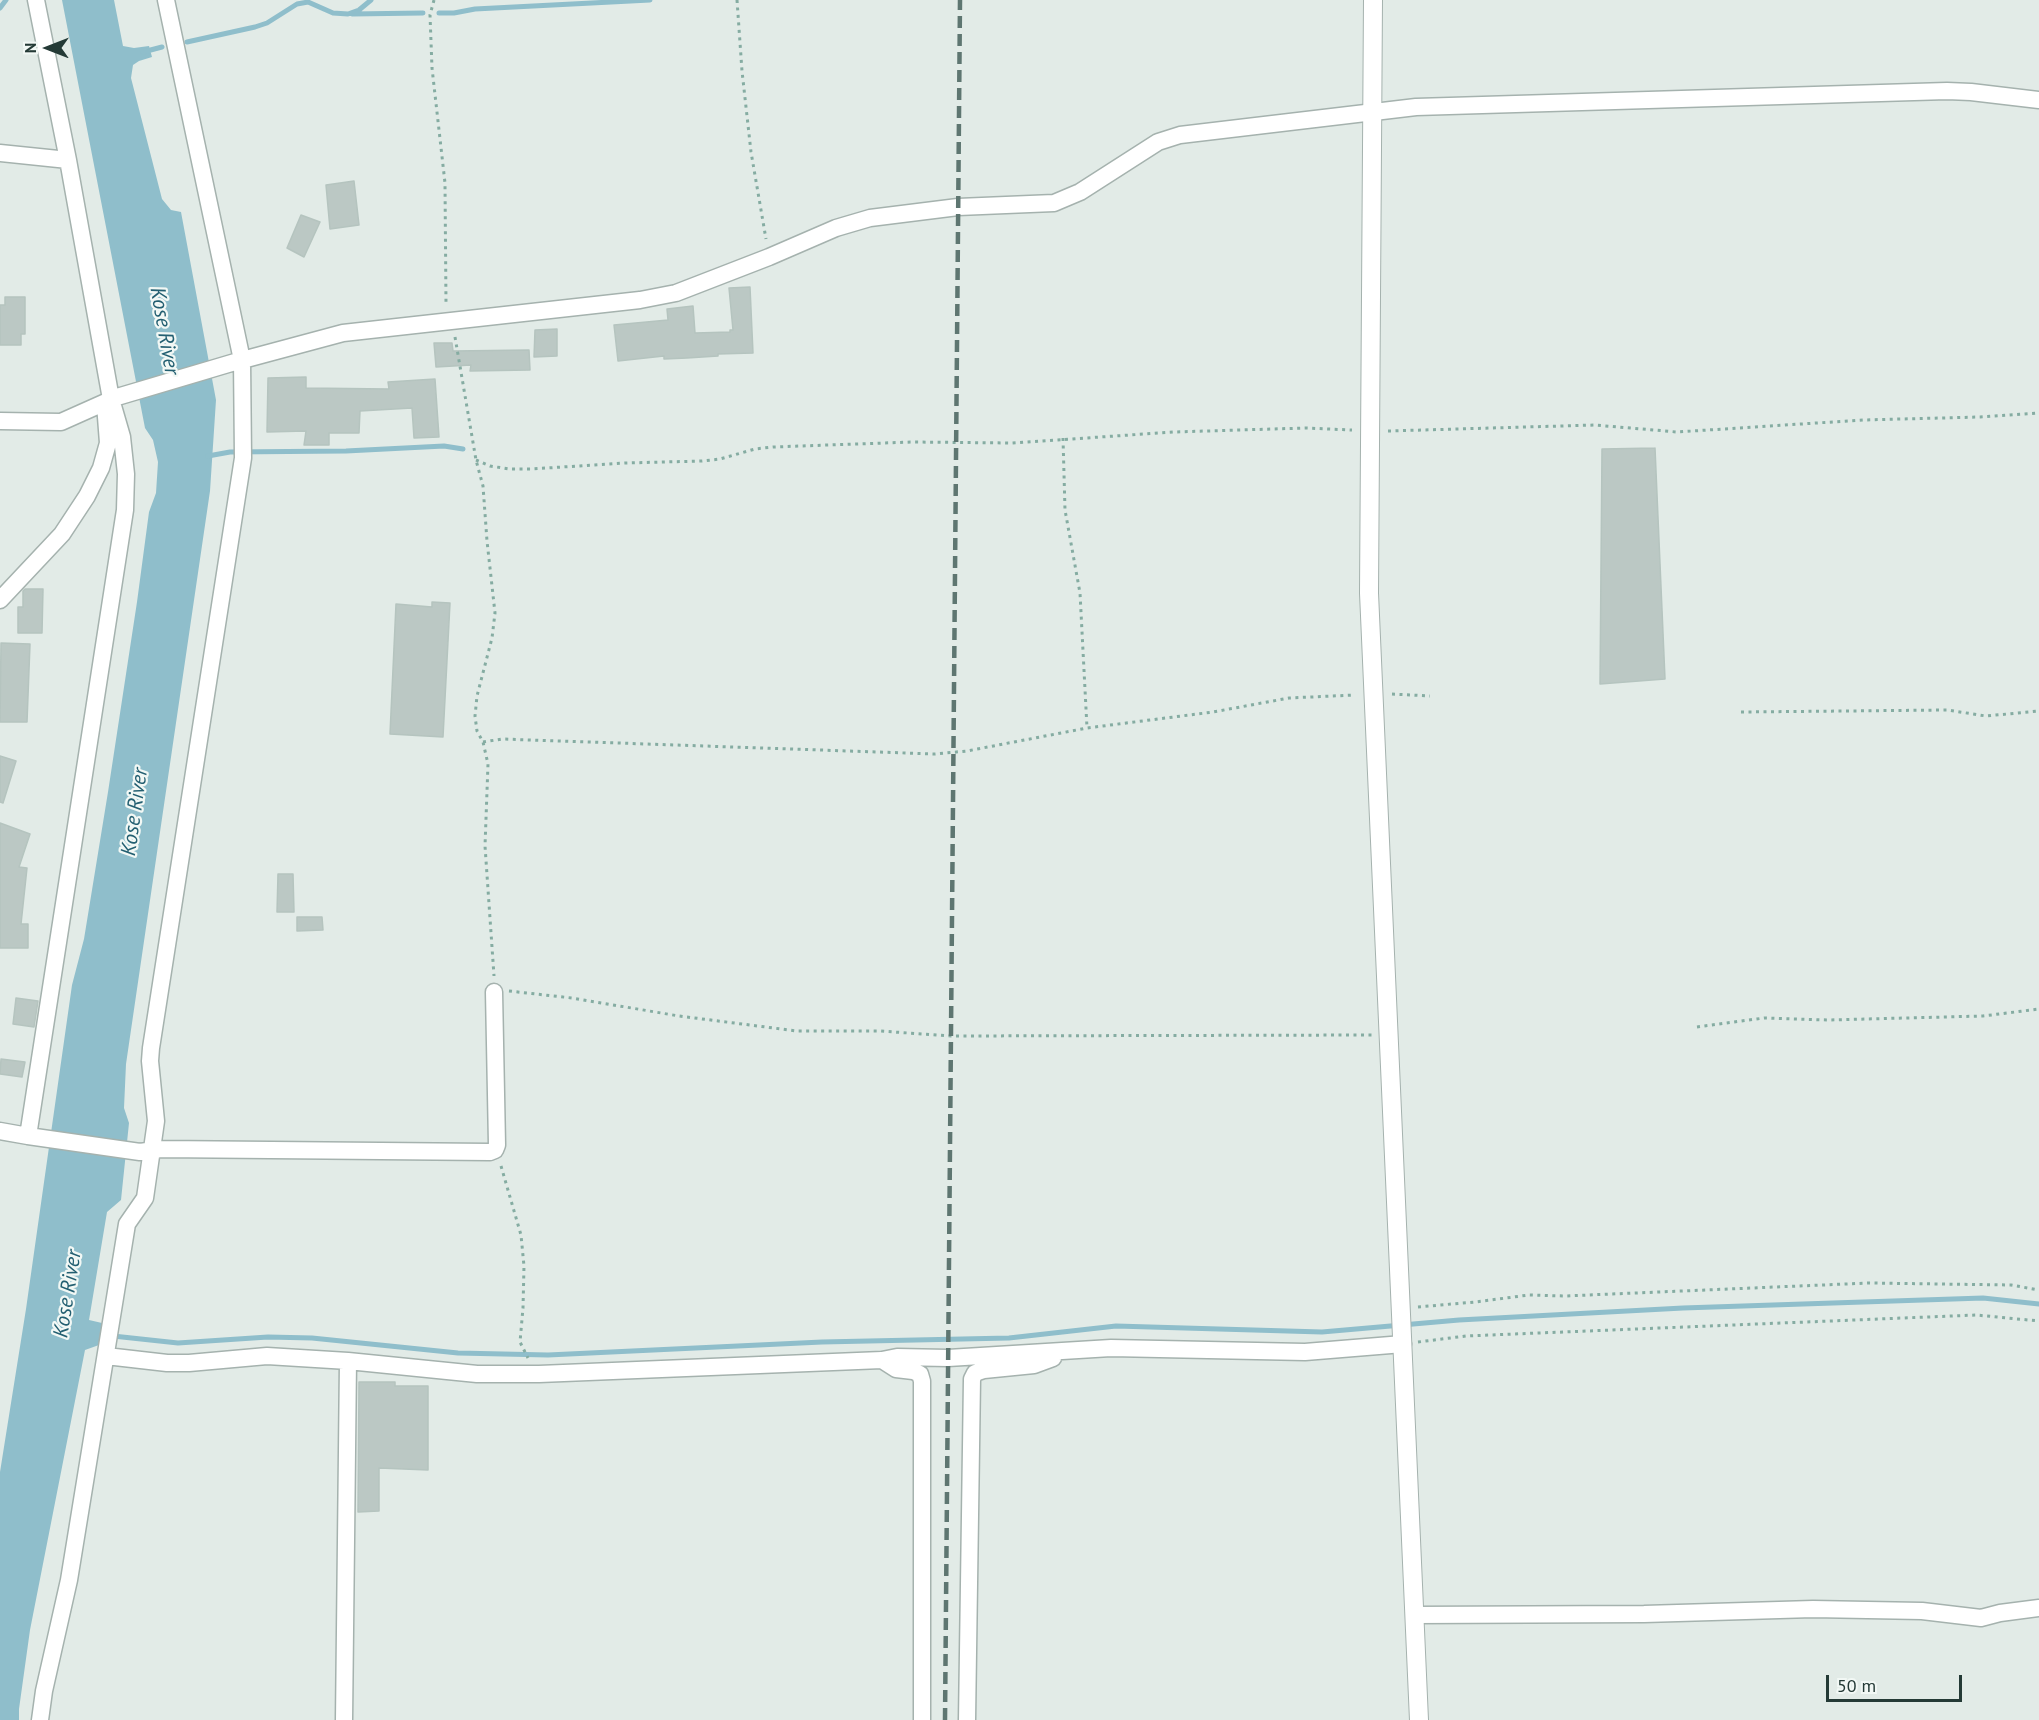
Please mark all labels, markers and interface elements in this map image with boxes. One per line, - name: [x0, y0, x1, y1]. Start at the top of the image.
- north arrow: [18, 18, 78, 78]
- text: N: [20, 43, 40, 53]
- water label: Kose River: [144, 285, 184, 377]
- water label: Kose River: [116, 767, 154, 857]
- water label: Kose River: [49, 1248, 87, 1340]
- scale bar: [1829, 1663, 1966, 1701]
- text: 50 m: [1837, 1674, 1876, 1697]

